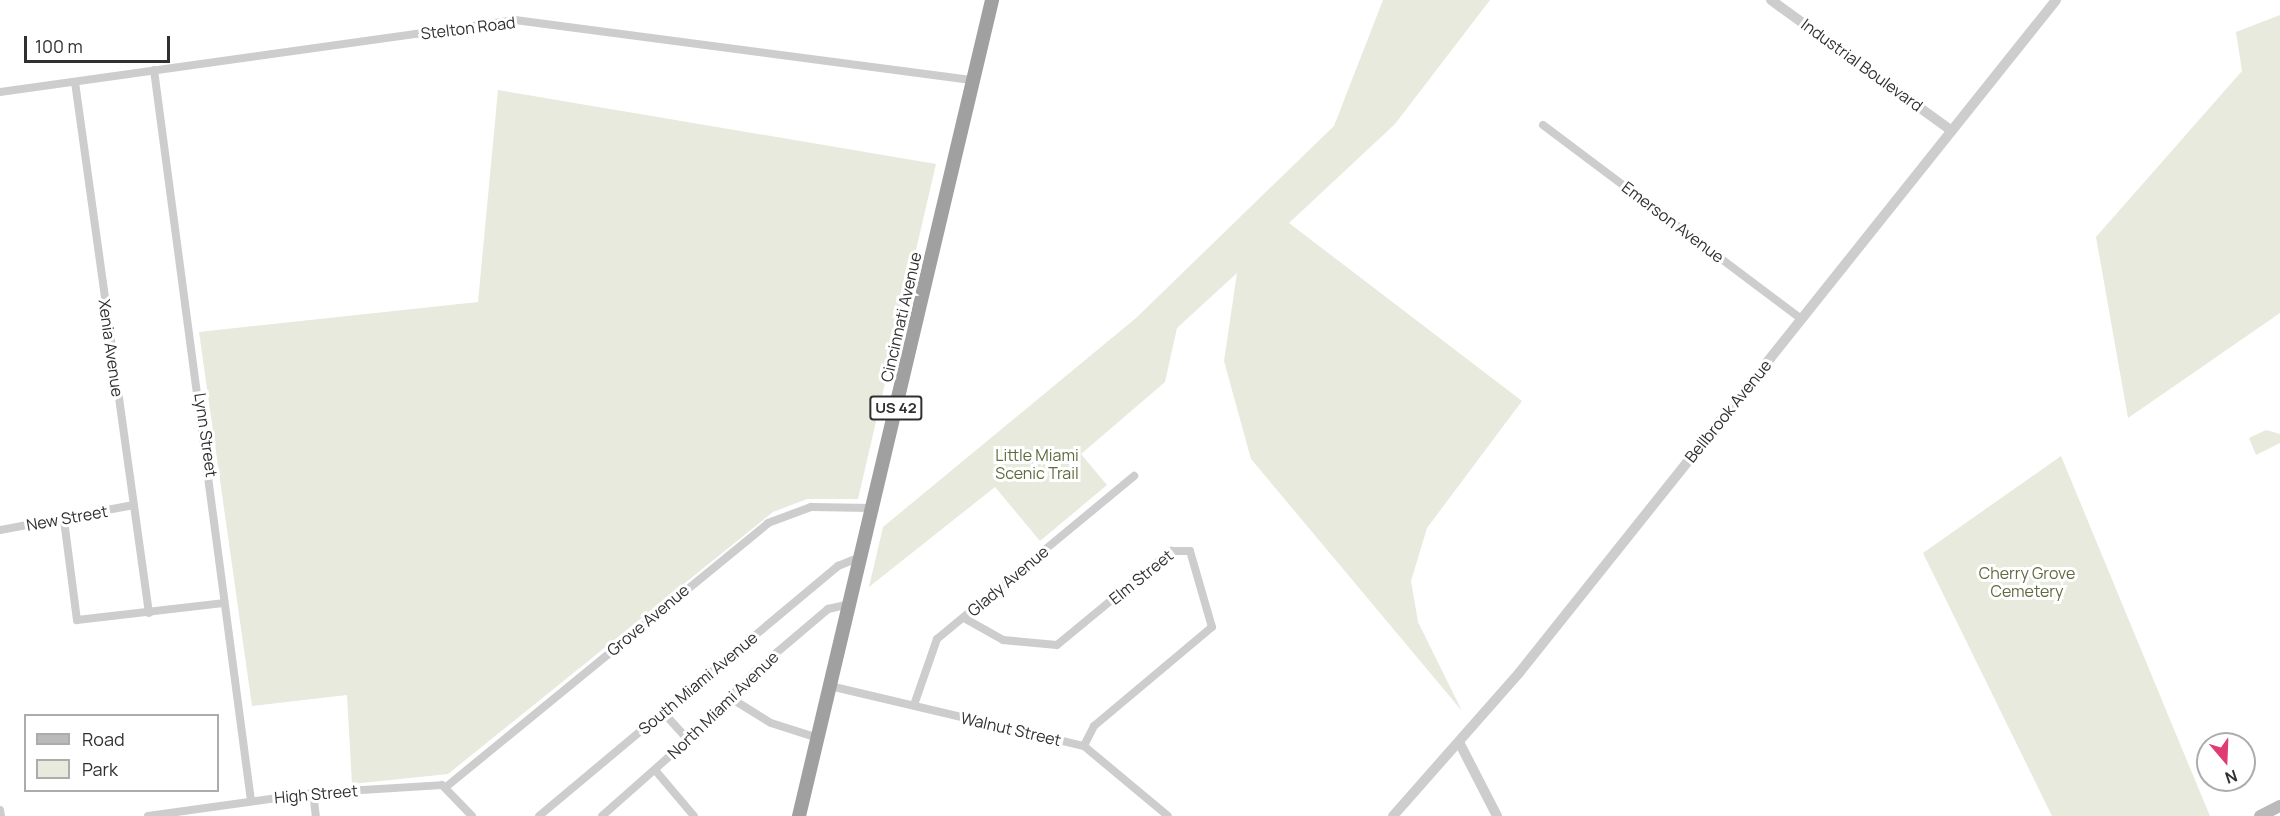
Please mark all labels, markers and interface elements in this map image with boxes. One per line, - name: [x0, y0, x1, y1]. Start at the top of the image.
- street label: Stelton Road: [420, 13, 516, 43]
- street label: Industrial Boulevard: [1798, 14, 1926, 116]
- scale bar: [27, 24, 172, 62]
- text: 100 m: [35, 34, 83, 58]
- street label: Emerson Avenue: [1618, 177, 1728, 267]
- street label: Cincinnati Avenue: [877, 250, 925, 384]
- street label: Xenia Avenue: [95, 298, 127, 398]
- street label: Bellbrook Avenue: [1681, 356, 1775, 466]
- street label: Lynn Street: [191, 392, 221, 478]
- road number: US 42: [869, 396, 923, 420]
- park label: Little Miami Scenic Trail: [995, 445, 1079, 483]
- street label: New Street: [25, 501, 109, 535]
- street label: Glady Avenue: [964, 542, 1052, 620]
- street label: Elm Street: [1105, 545, 1177, 609]
- park label: Cherry Grove Cemetery: [1979, 563, 2075, 601]
- street label: Grove Avenue: [603, 580, 693, 660]
- street label: South Miami Avenue: [635, 628, 761, 738]
- street label: North Miami Avenue: [664, 647, 782, 763]
- street label: Walnut Street: [959, 708, 1063, 750]
- legend: [24, 714, 219, 792]
- text: Road: [82, 727, 125, 751]
- north arrow: [2196, 732, 2256, 792]
- text: Park: [82, 757, 118, 781]
- text: N: [2222, 765, 2240, 789]
- street label: High Street: [273, 781, 359, 807]

